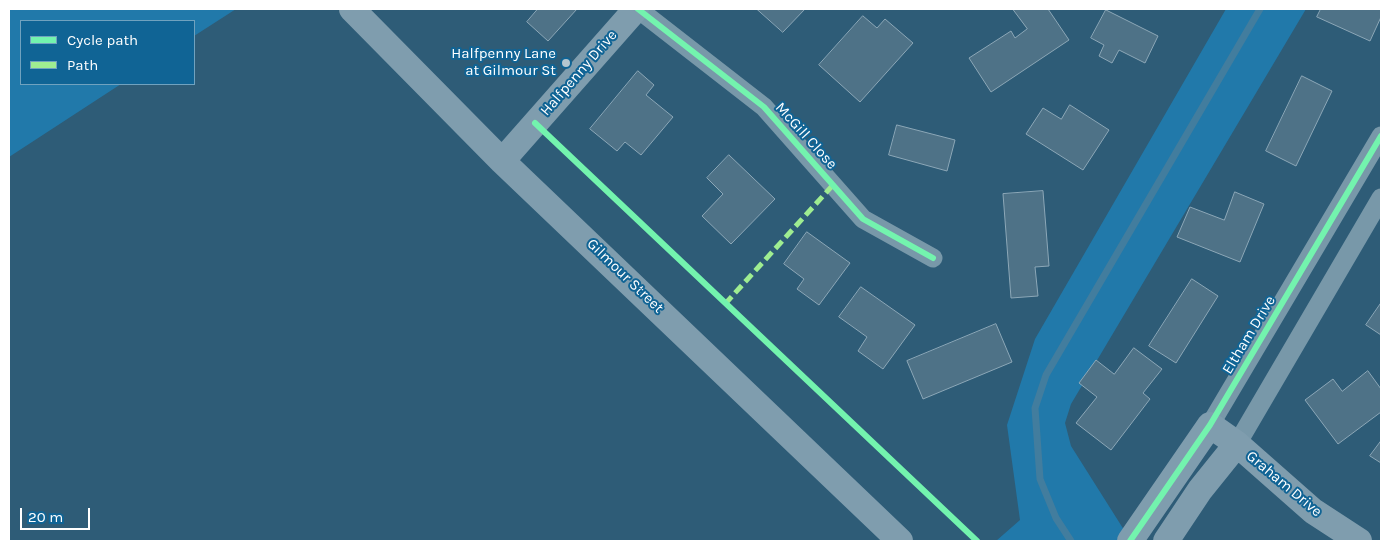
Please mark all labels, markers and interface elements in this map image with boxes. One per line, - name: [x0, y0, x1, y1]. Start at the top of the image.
- legend: [20, 20, 195, 85]
- street label: Halfpenny Drive: [537, 26, 621, 120]
- text: Cycle path: [67, 31, 138, 49]
- place label: Halfpenny Lane at Gilmour St: [451, 45, 556, 80]
- text: Path: [67, 56, 98, 74]
- marker: Halfpenny Lane at Gilmour St: [560, 57, 572, 69]
- street label: McGill Close: [771, 99, 841, 173]
- street label: Gilmour Street: [583, 235, 667, 317]
- street label: Eltham Drive: [1219, 293, 1279, 377]
- street label: Graham Drive: [1242, 447, 1326, 521]
- scale bar: [22, 498, 92, 530]
- text: 20 m: [28, 508, 63, 526]

